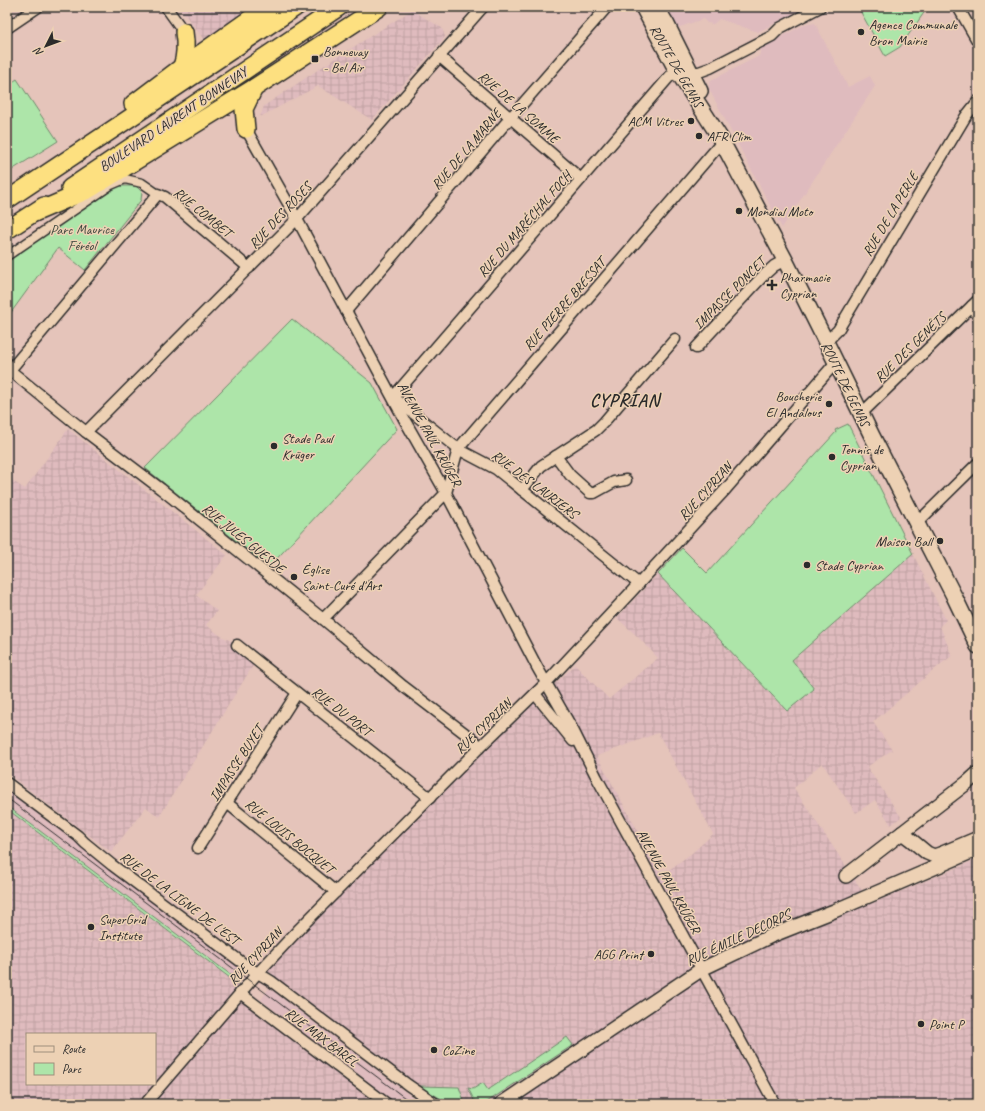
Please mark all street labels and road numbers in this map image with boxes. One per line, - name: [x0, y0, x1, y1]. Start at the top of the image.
- street label: ROUTE DE GENAS: [646, 22, 708, 112]
- street label: BOULEVARD LAURENT BONNEVAY: [96, 62, 252, 175]
- street label: RUE DE LA SOMME: [475, 68, 564, 149]
- street label: RUE DE LA MARNE: [428, 104, 506, 193]
- street label: RUE DU MARÉCHAL FOCH: [474, 167, 576, 281]
- street label: RUE DE LA PERLE: [859, 167, 923, 259]
- street label: RUE DES ROSES: [245, 177, 317, 252]
- street label: RUE COMBET: [170, 184, 238, 243]
- street label: IMPASSE PONCET: [690, 251, 771, 333]
- street label: RUE PIERRE BRESSAT: [520, 252, 611, 354]
- street label: RUE DES GENÊTS: [871, 307, 951, 386]
- street label: ROUTE DE GENAS: [818, 339, 874, 431]
- street label: AVENUE PAUL KRÜGER: [394, 379, 466, 491]
- street label: RUE DES LAURIERS: [488, 446, 584, 524]
- street label: RUE CYPRIAN: [675, 457, 737, 524]
- street label: RUE JULES GUESDE: [199, 500, 290, 578]
- street label: RUE DU PORT: [309, 683, 378, 742]
- street label: RUE CYPRIAN: [452, 694, 517, 757]
- street label: IMPASSE BUYET: [206, 719, 269, 804]
- street label: RUE LOUIS BOCQUET: [242, 795, 340, 880]
- street label: AVENUE PAUL KRÜGER: [633, 826, 705, 938]
- street label: RUE DE LA LIGNE DE L'EST: [117, 848, 245, 951]
- street label: RUE ÉMILE DECORPS: [683, 904, 796, 969]
- street label: RUE CYPRIAN: [225, 923, 288, 988]
- street label: RUE MAX BAREL: [282, 1004, 362, 1071]

